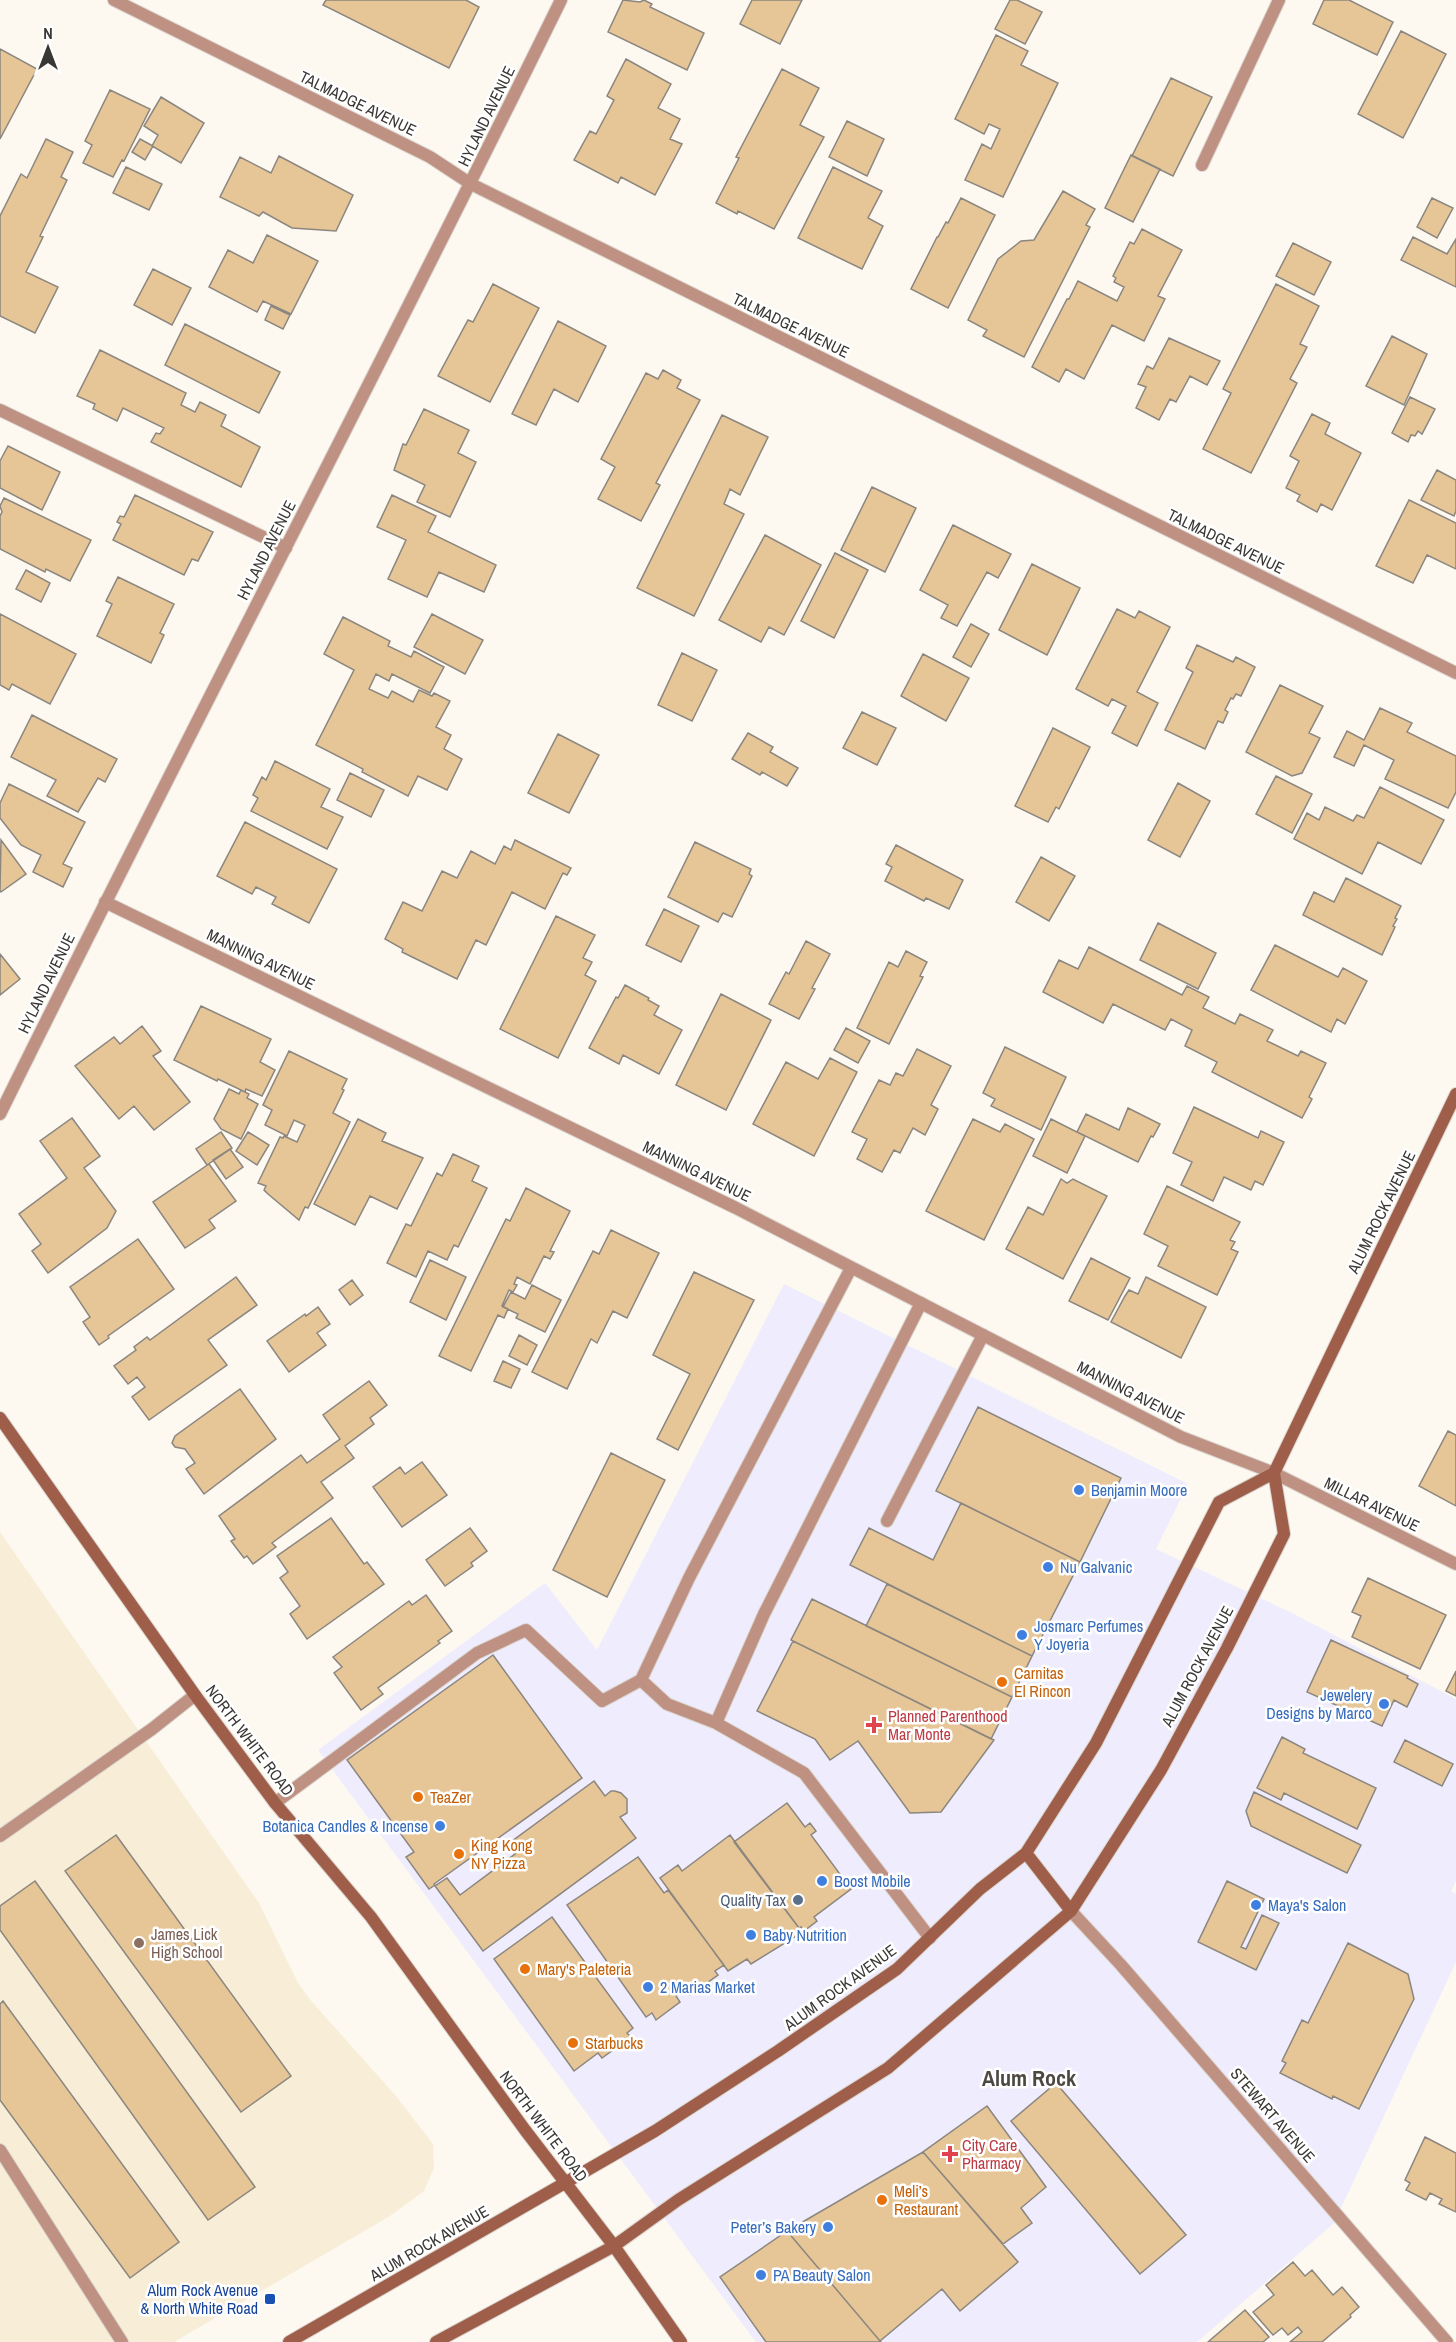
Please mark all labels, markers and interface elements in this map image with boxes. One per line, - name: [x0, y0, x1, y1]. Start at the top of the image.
- north arrow: [18, 18, 78, 78]
- text: N: [43, 22, 53, 44]
- street label: HYLAND AVENUE: [452, 62, 520, 170]
- street label: TALMADGE AVENUE: [296, 65, 420, 141]
- street label: TALMADGE AVENUE: [729, 287, 853, 363]
- street label: HYLAND AVENUE: [231, 496, 301, 604]
- street label: TALMADGE AVENUE: [1164, 503, 1288, 579]
- street label: MANNING AVENUE: [203, 923, 319, 995]
- street label: HYLAND AVENUE: [12, 929, 80, 1037]
- street label: MANNING AVENUE: [639, 1135, 755, 1207]
- street label: ALUM ROCK AVENUE: [1341, 1147, 1420, 1278]
- street label: MANNING AVENUE: [1073, 1355, 1189, 1429]
- street label: MILLAR AVENUE: [1321, 1471, 1423, 1537]
- place label: Benjamin Moore: [1091, 1479, 1187, 1501]
- marker: Benjamin Moore: [1072, 1483, 1086, 1497]
- place label: Nu Galvanic: [1060, 1556, 1133, 1578]
- marker: Nu Galvanic: [1041, 1560, 1055, 1574]
- street label: ALUM ROCK AVENUE: [1155, 1602, 1238, 1731]
- place label: Josmarc Perfumes Y Joyeria: [1034, 1615, 1143, 1655]
- marker: Josmarc Perfumes Y Joyeria: [1015, 1628, 1029, 1642]
- place label: Carnitas El Rincon: [1014, 1662, 1071, 1702]
- marker: Carnitas El Rincon: [995, 1675, 1009, 1689]
- street label: NORTH WHITE ROAD: [201, 1680, 299, 1800]
- place label: Jewelery Designs by Marco: [1266, 1684, 1372, 1724]
- marker: Jewelery Designs by Marco: [1377, 1697, 1391, 1711]
- place label: Planned Parenthood Mar Monte: [888, 1705, 1008, 1745]
- marker: Planned Parenthood Mar Monte: [865, 1716, 883, 1734]
- place label: TeaZer: [430, 1786, 471, 1808]
- marker: TeaZer: [411, 1790, 425, 1804]
- place label: Botanica Candles & Incense: [262, 1815, 428, 1837]
- marker: Botanica Candles & Incense: [433, 1819, 447, 1833]
- place label: King Kong NY Pizza: [471, 1834, 533, 1874]
- marker: King Kong NY Pizza: [452, 1847, 466, 1861]
- place label: Boost Mobile: [834, 1870, 911, 1892]
- marker: Boost Mobile: [815, 1874, 829, 1888]
- place label: Quality Tax: [720, 1889, 786, 1911]
- marker: Quality Tax: [791, 1893, 805, 1907]
- place label: Maya's Salon: [1268, 1894, 1346, 1916]
- marker: Maya's Salon: [1249, 1898, 1263, 1912]
- place label: James Lick High School: [151, 1923, 223, 1963]
- place label: Baby Nutrition: [763, 1924, 847, 1946]
- marker: Baby Nutrition: [744, 1928, 758, 1942]
- marker: James Lick High School: [132, 1936, 146, 1950]
- street label: ALUM ROCK AVENUE: [779, 1939, 901, 2036]
- place label: Mary's Paleteria: [537, 1958, 632, 1980]
- marker: Mary's Paleteria: [518, 1962, 532, 1976]
- place label: 2 Marias Market: [660, 1976, 755, 1998]
- marker: 2 Marias Market: [641, 1980, 655, 1994]
- place label: Starbucks: [585, 2032, 643, 2054]
- marker: Starbucks: [566, 2036, 580, 2050]
- district label: Alum Rock: [982, 2063, 1077, 2093]
- street label: STEWART AVENUE: [1226, 2063, 1320, 2167]
- street label: NORTH WHITE ROAD: [495, 2066, 593, 2186]
- place label: City Care Pharmacy: [962, 2134, 1021, 2174]
- marker: City Care Pharmacy: [943, 2147, 957, 2161]
- place label: Meli’s Restaurant: [894, 2180, 959, 2220]
- marker: Meli’s Restaurant: [875, 2193, 889, 2207]
- street label: ALUM ROCK AVENUE: [365, 2200, 492, 2287]
- place label: Peter’s Bakery: [730, 2216, 816, 2238]
- marker: Peter’s Bakery: [821, 2220, 835, 2234]
- place label: PA Beauty Salon: [773, 2264, 871, 2286]
- marker: PA Beauty Salon: [754, 2268, 768, 2282]
- place label: Alum Rock Avenue & North White Road: [141, 2279, 258, 2319]
- marker: Alum Rock Avenue & North White Road: [263, 2292, 277, 2306]

